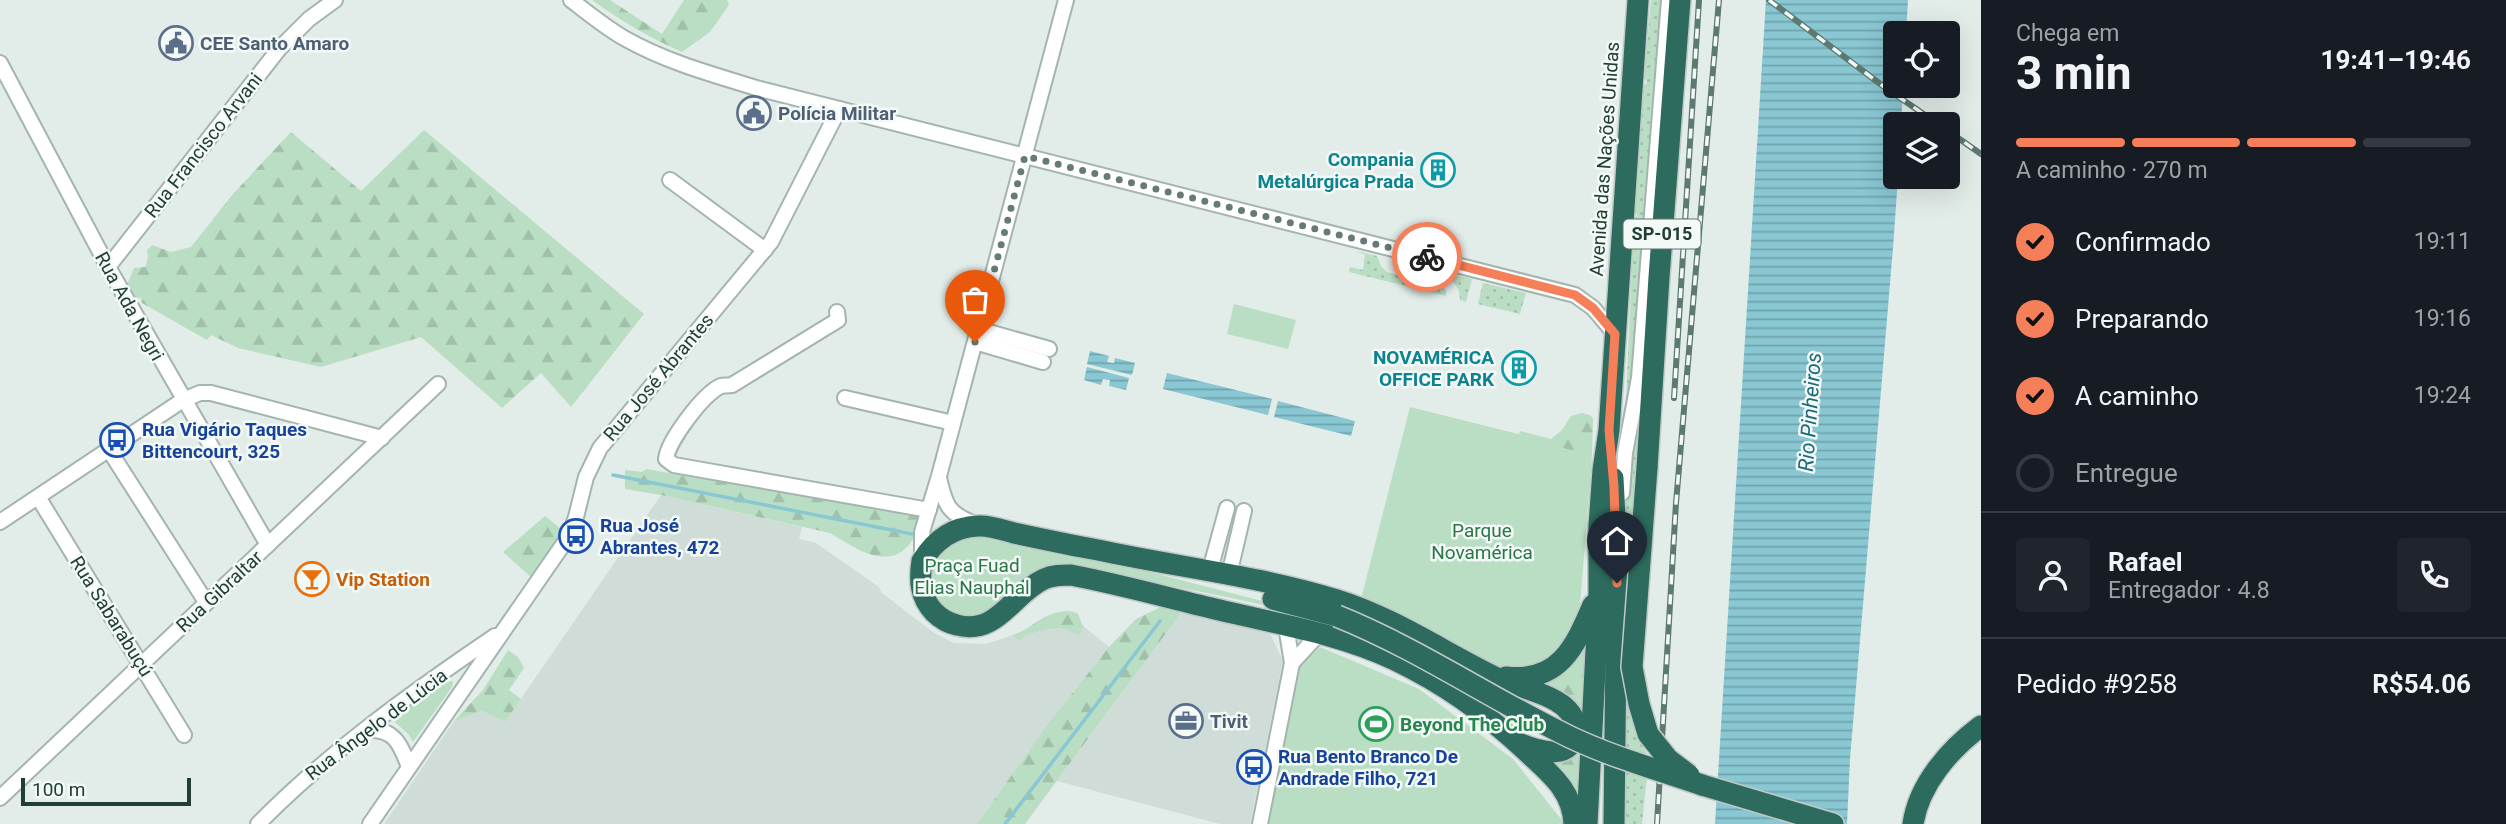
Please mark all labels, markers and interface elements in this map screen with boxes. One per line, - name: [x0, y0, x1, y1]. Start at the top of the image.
- text: Chega em: [2016, 20, 2119, 47]
- map controls: [1883, 21, 1960, 189]
- button: locate: [1883, 21, 1960, 98]
- public building icon: CEE Santo Amaro: [157, 24, 195, 62]
- place label: CEE Santo Amaro: [200, 32, 349, 55]
- street label: Avenida das Nações Unidas: [1585, 41, 1624, 277]
- text: 19:41–19:46: [2321, 45, 2471, 75]
- text: 3 min: [2016, 46, 2132, 100]
- street label: Rua Francisco Arvani: [140, 68, 267, 222]
- public building icon: Polícia Militar: [735, 94, 773, 132]
- place label: Polícia Militar: [778, 102, 896, 125]
- button: layers: [1883, 112, 1960, 189]
- place label: Compania Metalúrgica Prada: [1257, 148, 1414, 193]
- building icon: Compania Metalúrgica Prada: [1419, 151, 1457, 189]
- text: A caminho · 270 m: [2016, 157, 2208, 184]
- road number: SP-015: [1624, 220, 1700, 248]
- courier: [1392, 222, 1462, 292]
- icon: check: [2016, 223, 2054, 261]
- text: Confirmado: [2075, 227, 2211, 257]
- text: 19:11: [2414, 228, 2471, 255]
- icon: bike: [1408, 238, 1446, 276]
- street label: Rua Ada Negri: [90, 248, 169, 365]
- pin: [945, 270, 1005, 342]
- icon: bag: [956, 281, 994, 319]
- icon: check: [2016, 300, 2054, 338]
- text: Preparando: [2075, 304, 2209, 334]
- text: 19:16: [2414, 305, 2471, 332]
- street label: Rua José Abrantes: [598, 309, 718, 446]
- place label: NOVAMÉRICA OFFICE PARK: [1373, 346, 1495, 391]
- building icon: NOVAMÉRICA OFFICE PARK: [1500, 349, 1538, 387]
- water label: Rio Pinheiros: [1794, 352, 1826, 472]
- icon: check: [2016, 377, 2054, 415]
- text: A caminho: [2075, 381, 2199, 411]
- text: 19:24: [2414, 382, 2471, 409]
- place label: Rua Vigário Taques Bittencourt, 325: [142, 418, 307, 463]
- bus stop icon: Rua Vigário Taques Bittencourt, 325: [98, 421, 136, 459]
- text: Entregue: [2075, 458, 2178, 488]
- pin: [1587, 511, 1647, 583]
- place label: Rua José Abrantes, 472: [600, 514, 720, 559]
- bus stop icon: Rua José Abrantes, 472: [557, 517, 595, 555]
- park label: Parque Novamérica: [1431, 519, 1533, 564]
- icon: home: [1598, 522, 1636, 560]
- button: person: [2016, 538, 2090, 612]
- button: phone: [2397, 538, 2471, 612]
- street label: Rua Gibraltar: [171, 545, 268, 637]
- text: Rafael: [2108, 547, 2183, 577]
- street label: Rua Sabarabuçú: [65, 552, 158, 681]
- park label: Praça Fuad Elias Nauphal: [914, 554, 1030, 599]
- bar icon: Vip Station: [293, 560, 331, 598]
- place label: Vip Station: [336, 568, 430, 591]
- text: Entregador · 4.8: [2108, 577, 2270, 604]
- street label: Rua Ângelo de Lúcia: [301, 664, 452, 785]
- text: Pedido #9258: [2016, 669, 2177, 699]
- text: R$54.06: [2372, 669, 2471, 699]
- office icon: Tivit: [1167, 702, 1205, 740]
- sports icon: Beyond The Club: [1357, 705, 1395, 743]
- place label: Tivit: [1210, 710, 1248, 733]
- place label: Beyond The Club: [1400, 713, 1544, 736]
- place label: Rua Bento Branco De Andrade Filho, 721: [1278, 745, 1458, 790]
- bus stop icon: Rua Bento Branco De Andrade Filho, 721: [1235, 748, 1273, 786]
- scale bar: [21, 775, 191, 807]
- text: 100 m: [32, 778, 85, 801]

